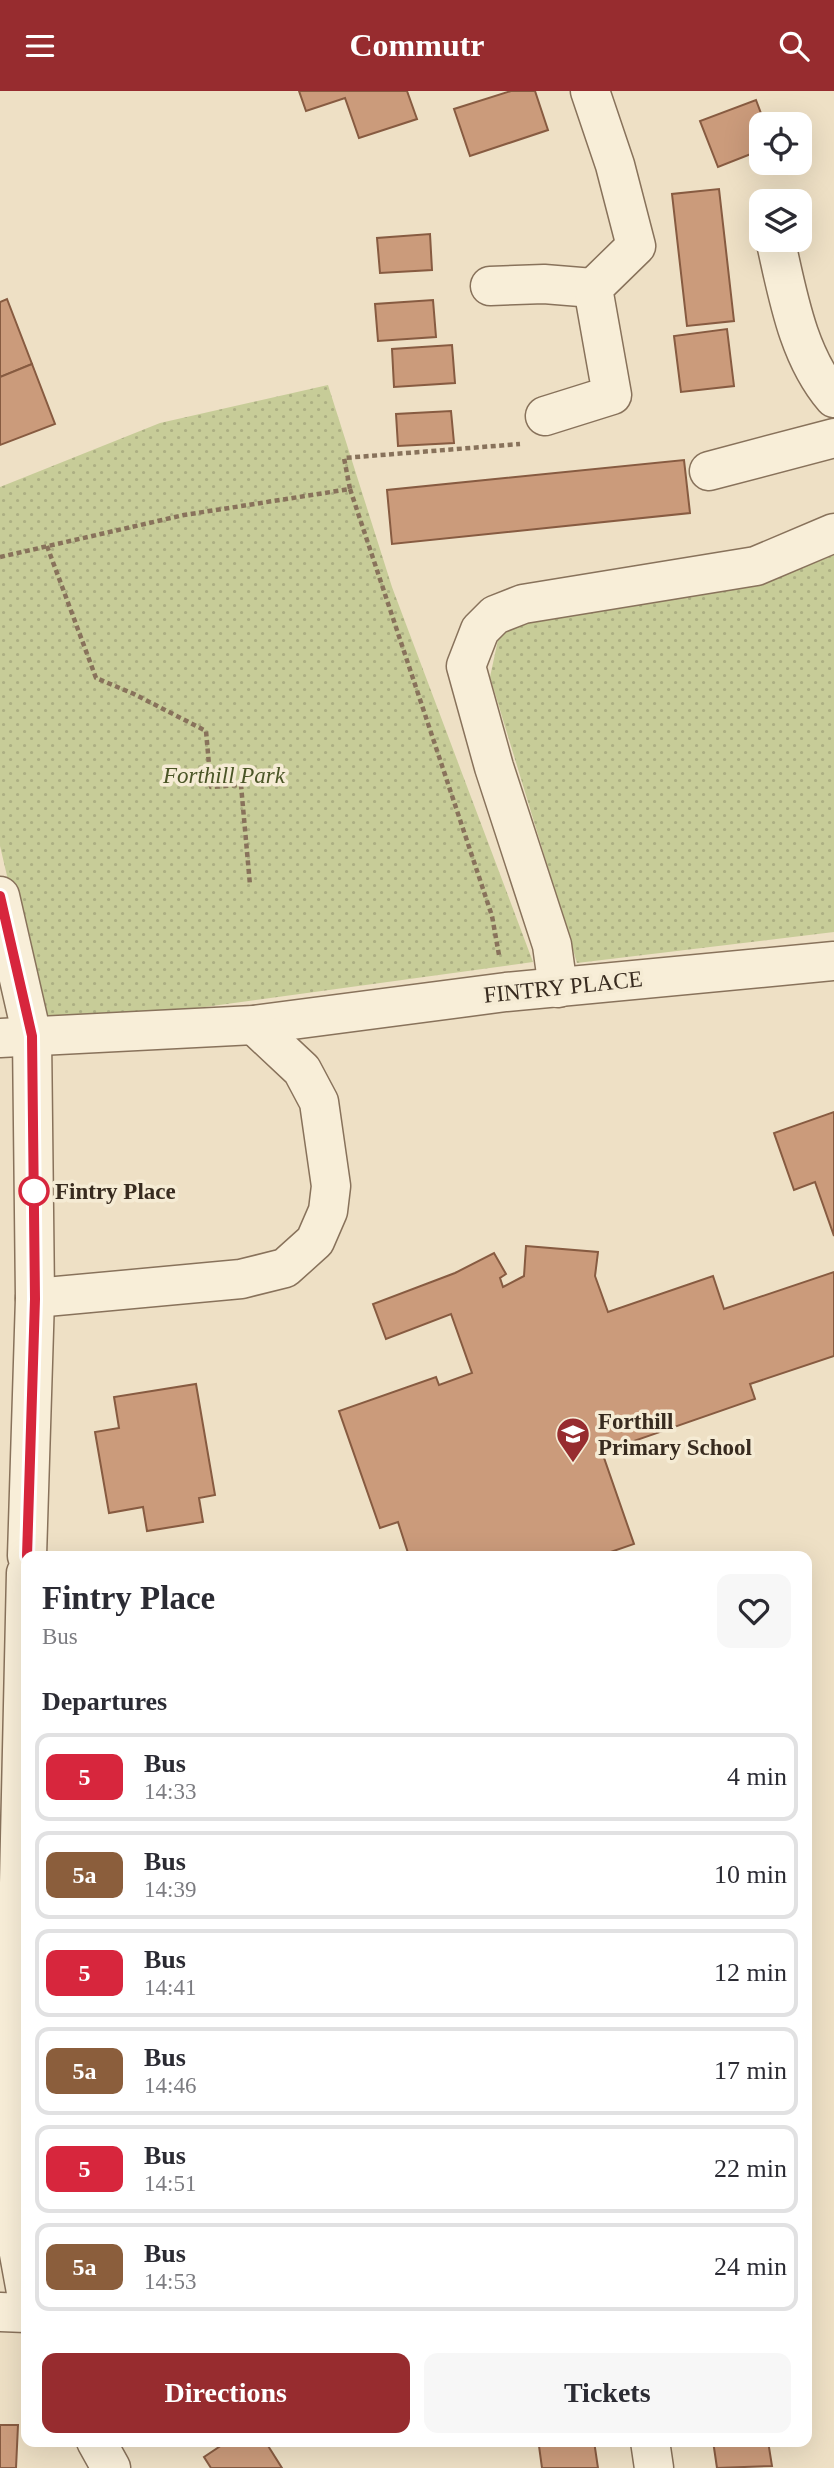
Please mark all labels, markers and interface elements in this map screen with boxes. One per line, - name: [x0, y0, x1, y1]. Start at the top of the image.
- icon: menu: [21, 27, 59, 65]
- text: Commutr: [349, 27, 485, 63]
- icon: search: [775, 27, 813, 65]
- map controls: [749, 112, 812, 252]
- button: locate: [749, 112, 812, 175]
- button: layers: [749, 189, 812, 252]
- park label: Forthill Park: [162, 763, 286, 788]
- street label: FINTRY PLACE: [482, 966, 644, 1008]
- marker: Fintry Place: [19, 1176, 49, 1206]
- place label: Fintry Place: [55, 1179, 176, 1204]
- place label: Forthill Primary School: [598, 1409, 752, 1460]
- school or university icon: Forthill Primary School: [554, 1415, 592, 1464]
- button: heart: [717, 1574, 791, 1648]
- text: Fintry Place: [42, 1580, 215, 1616]
- text: Bus: [42, 1624, 78, 1649]
- text: Departures: [42, 1687, 167, 1716]
- text: Bus: [144, 1749, 186, 1778]
- text: 4 min: [727, 1762, 787, 1791]
- text: 5: [79, 1764, 91, 1790]
- text: 14:33: [144, 1779, 196, 1804]
- text: Bus: [144, 1847, 186, 1876]
- text: 10 min: [714, 1860, 787, 1889]
- text: 5a: [73, 1862, 97, 1888]
- text: 14:39: [144, 1877, 196, 1902]
- text: Bus: [144, 1945, 186, 1974]
- text: 12 min: [714, 1958, 787, 1987]
- text: 5: [79, 1960, 91, 1986]
- text: 14:41: [144, 1975, 196, 2000]
- text: Bus: [144, 2043, 186, 2072]
- text: 17 min: [714, 2056, 787, 2085]
- text: 5a: [73, 2058, 97, 2084]
- text: 14:46: [144, 2073, 196, 2098]
- text: Bus: [144, 2141, 186, 2170]
- text: 22 min: [714, 2154, 787, 2183]
- text: 5: [79, 2156, 91, 2182]
- text: 14:51: [144, 2171, 196, 2196]
- text: Bus: [144, 2239, 186, 2268]
- text: 24 min: [714, 2252, 787, 2281]
- text: 5a: [73, 2254, 97, 2280]
- text: 14:53: [144, 2269, 196, 2294]
- button: Directions: [42, 2353, 410, 2433]
- button: Tickets: [424, 2353, 791, 2433]

